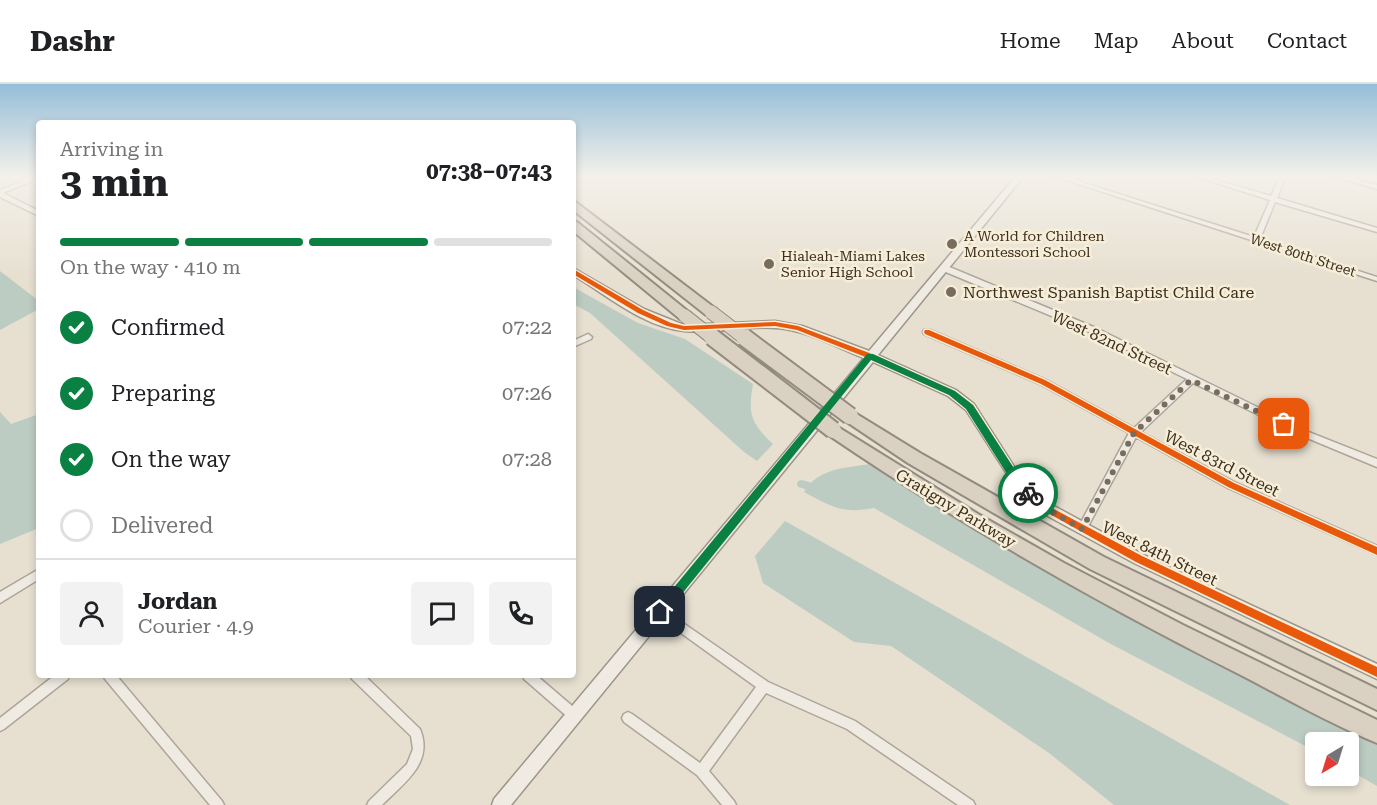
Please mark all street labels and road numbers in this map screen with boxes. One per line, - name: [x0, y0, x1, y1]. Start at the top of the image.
- street label: West 80th Street: [1248, 230, 1358, 280]
- street label: West 82nd Street: [1049, 306, 1175, 379]
- street label: West 83rd Street: [1161, 426, 1282, 501]
- street label: Gratigny Parkway: [892, 465, 1020, 552]
- street label: West 84th Street: [1099, 517, 1221, 590]

